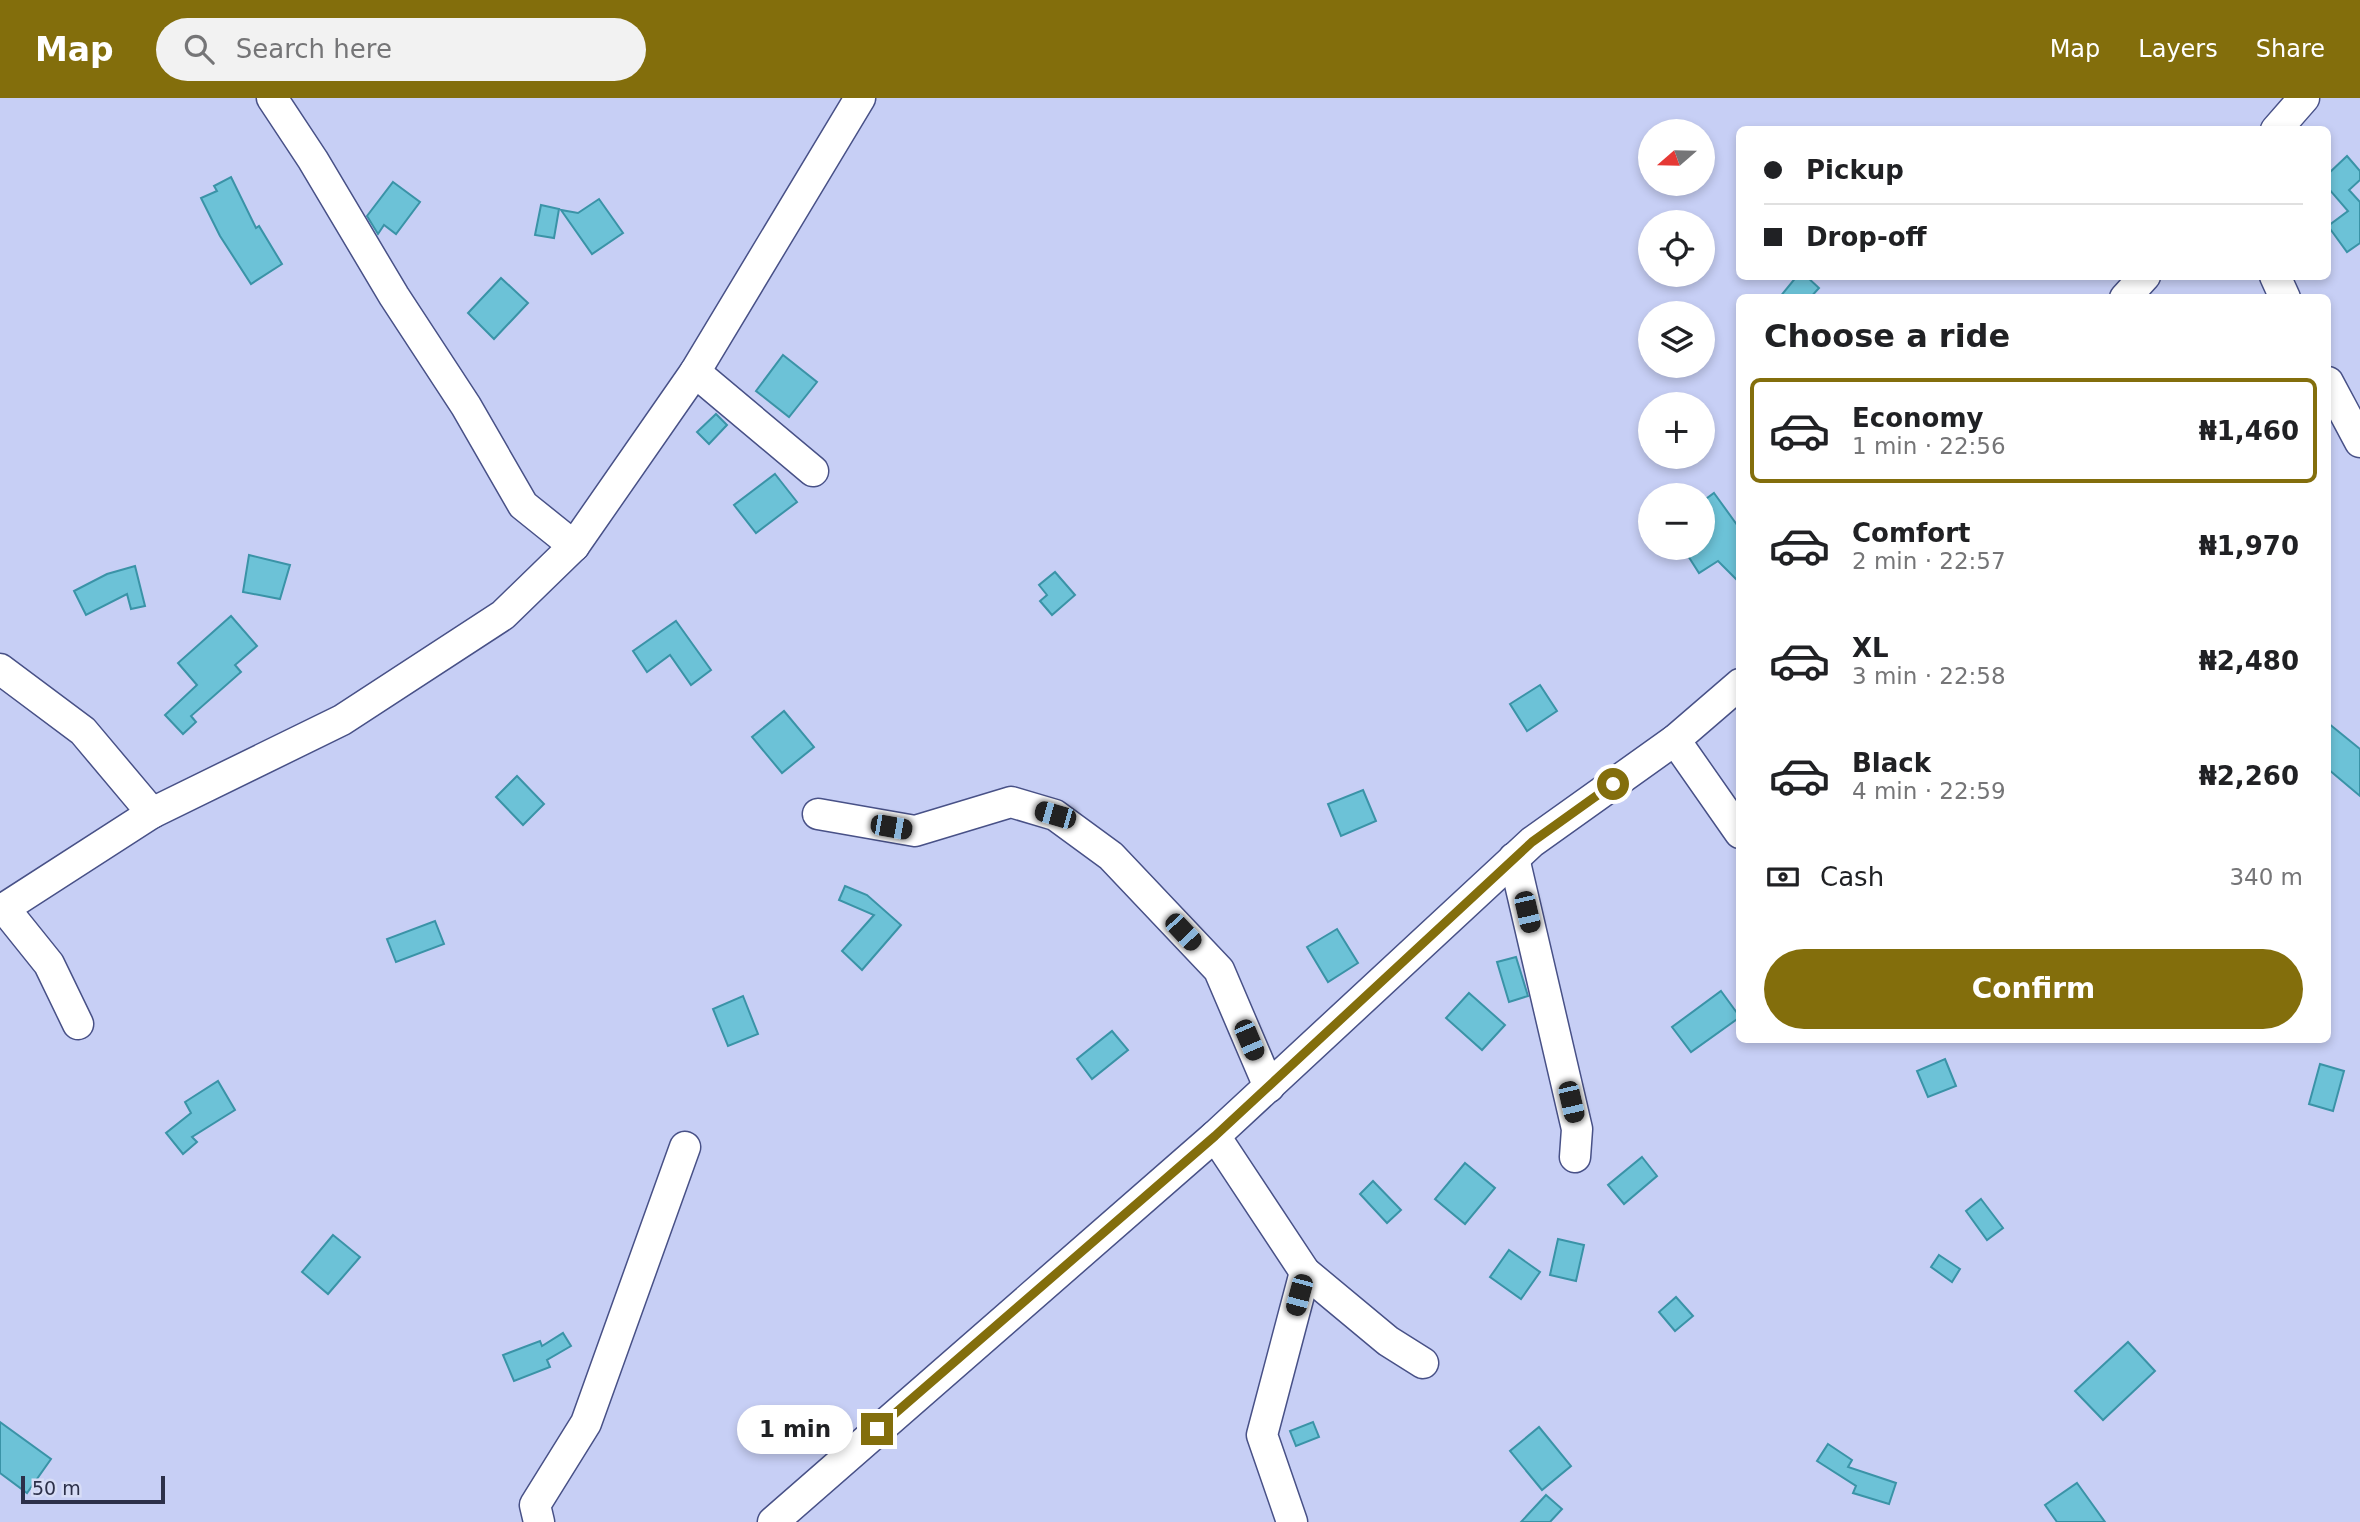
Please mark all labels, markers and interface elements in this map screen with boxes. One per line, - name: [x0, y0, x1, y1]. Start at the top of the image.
- search box: [156, 18, 646, 81]
- text: Map: [35, 30, 114, 69]
- icon: search: [180, 30, 218, 68]
- text: Search here: [236, 34, 392, 64]
- text: Map: [2050, 35, 2100, 63]
- text: Layers: [2138, 35, 2218, 63]
- text: Share: [2256, 35, 2325, 63]
- north arrow: [1638, 119, 1715, 196]
- map controls: [1638, 119, 1715, 560]
- text: Pickup: [1806, 155, 1904, 185]
- button: locate: [1638, 210, 1715, 287]
- text: Drop-off: [1806, 222, 1927, 252]
- button: layers: [1638, 301, 1715, 378]
- text: Choose a ride: [1764, 317, 2010, 355]
- button: +: [1638, 392, 1715, 469]
- icon: car: [1768, 399, 1831, 462]
- text: Economy: [1852, 403, 1983, 433]
- text: ₦1,460: [2199, 416, 2299, 446]
- text: 1 min · 22:56: [1852, 433, 2006, 459]
- button: −: [1638, 483, 1715, 560]
- icon: car: [1768, 514, 1831, 577]
- text: Comfort: [1852, 518, 1970, 548]
- text: ₦1,970: [2199, 531, 2299, 561]
- text: 2 min · 22:57: [1852, 548, 2006, 574]
- icon: car: [1768, 629, 1831, 692]
- text: XL: [1852, 633, 1889, 663]
- text: ₦2,480: [2199, 646, 2299, 676]
- text: 3 min · 22:58: [1852, 663, 2006, 689]
- icon: car: [1768, 744, 1831, 807]
- text: Black: [1852, 748, 1931, 778]
- text: ₦2,260: [2199, 761, 2299, 791]
- route start: [1597, 768, 1629, 800]
- text: 4 min · 22:59: [1852, 778, 2006, 804]
- car: [1032, 799, 1079, 831]
- car: [869, 813, 914, 841]
- icon: cash: [1764, 858, 1802, 896]
- text: Cash: [1820, 862, 1884, 892]
- text: 340 m: [2229, 864, 2303, 890]
- car: [1513, 889, 1542, 935]
- car: [1161, 909, 1206, 955]
- button: Confirm: [1764, 949, 2303, 1029]
- car: [1232, 1017, 1267, 1063]
- car: [1557, 1079, 1586, 1125]
- car: [1284, 1272, 1315, 1318]
- callout: 1 min: [737, 1404, 852, 1454]
- route end: [861, 1413, 893, 1445]
- text: 1 min: [759, 1416, 831, 1442]
- scale bar: [21, 1473, 164, 1505]
- text: 50 m: [32, 1477, 81, 1499]

